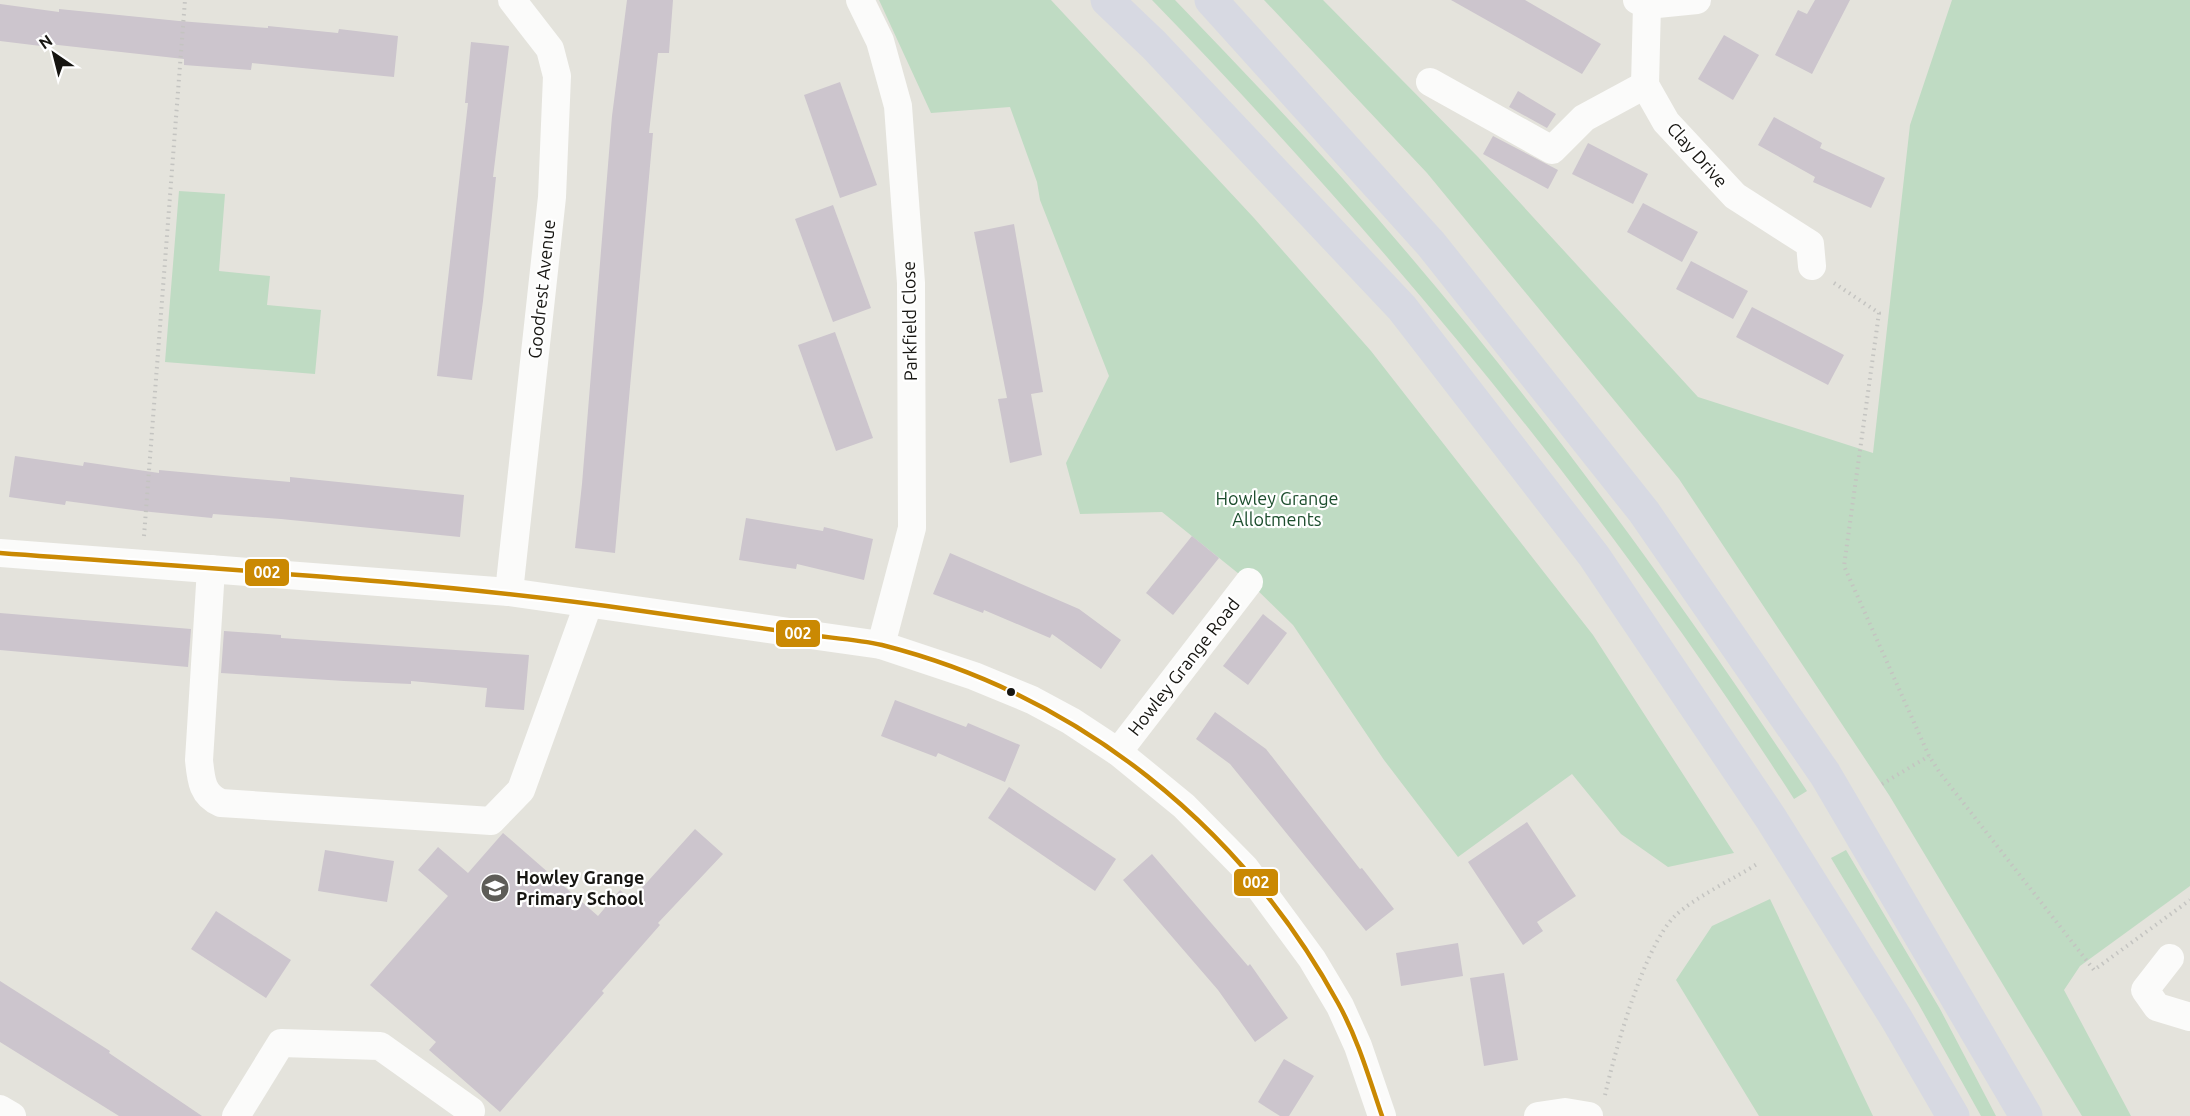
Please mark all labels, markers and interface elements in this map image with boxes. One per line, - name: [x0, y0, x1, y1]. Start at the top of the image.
- north arrow: [24, 24, 84, 84]
- text: N: [35, 31, 55, 53]
- street label: Clay Drive: [1663, 118, 1732, 191]
- street label: Goodrest Avenue: [524, 218, 558, 360]
- street label: Parkfield Close: [898, 261, 920, 381]
- park label: Howley Grange Allotments: [1215, 488, 1339, 529]
- line badge: 002: [244, 558, 290, 587]
- text: 002: [253, 563, 281, 581]
- street label: Howley Grange Road: [1123, 594, 1243, 739]
- line badge: 002: [775, 619, 821, 648]
- text: 002: [784, 624, 812, 642]
- unlabelled marker: [1005, 686, 1017, 698]
- place label: Howley Grange Primary School: [516, 867, 644, 908]
- line badge: 002: [1233, 868, 1279, 897]
- school or university icon: Howley Grange Primary School: [479, 872, 511, 904]
- text: 002: [1242, 873, 1270, 891]

